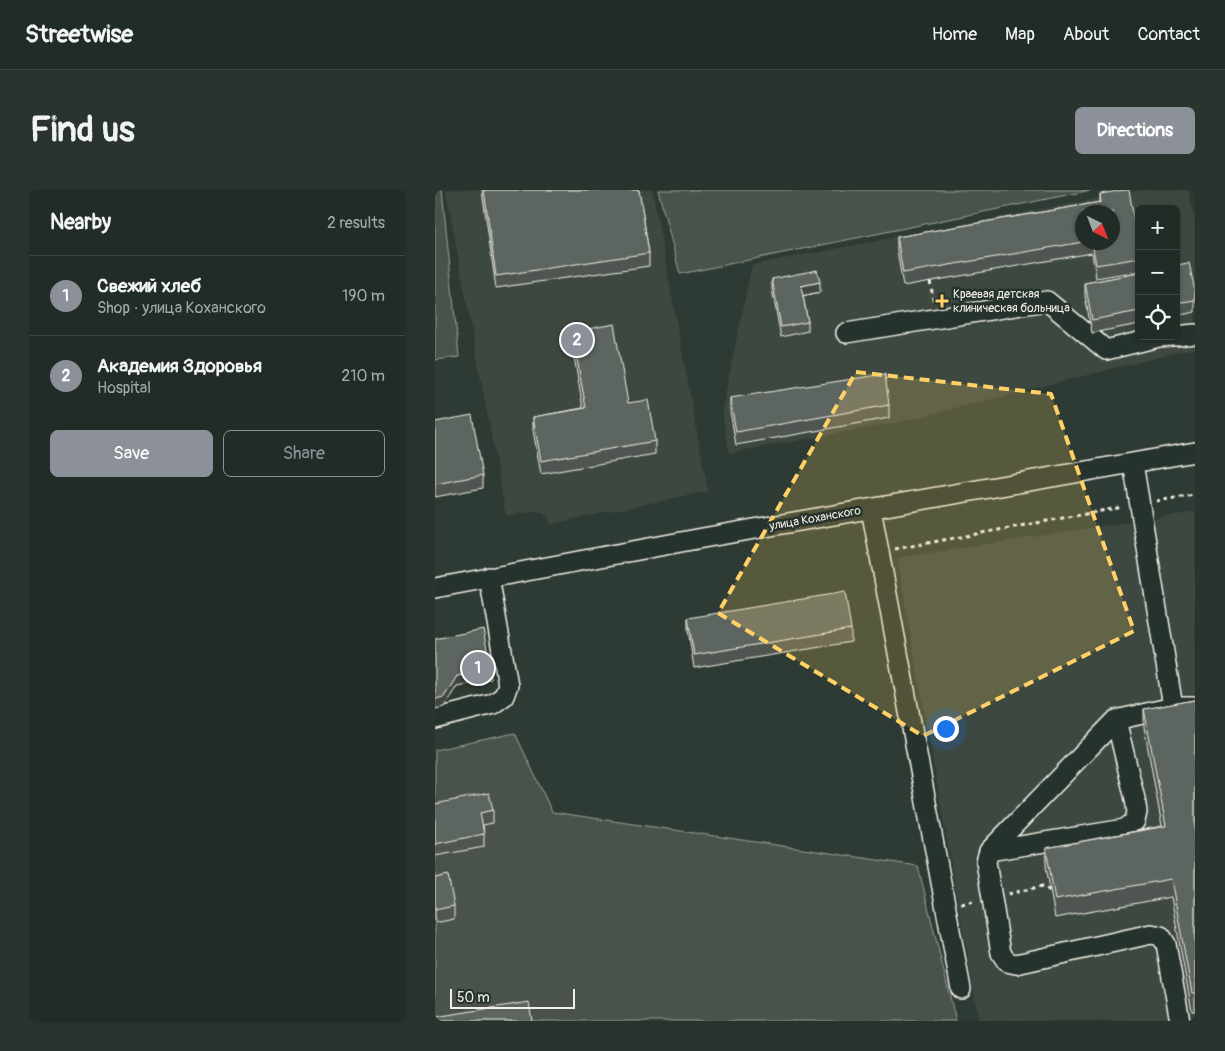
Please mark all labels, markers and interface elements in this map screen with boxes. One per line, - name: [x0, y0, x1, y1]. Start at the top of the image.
- text: Streetwise: [25, 20, 133, 49]
- text: Home: [932, 23, 977, 46]
- text: Map: [1005, 23, 1035, 46]
- text: About: [1063, 23, 1109, 46]
- text: Contact: [1137, 23, 1200, 46]
- button: Directions: [1075, 107, 1195, 154]
- text: Find us: [30, 108, 135, 152]
- north arrow: [1075, 205, 1120, 250]
- map controls: [1135, 205, 1180, 340]
- button: +: [1135, 205, 1180, 250]
- text: Nearby: [50, 209, 111, 236]
- text: 2 results: [327, 213, 385, 233]
- button: −: [1135, 250, 1180, 295]
- text: Свежий хлеб: [97, 274, 201, 298]
- text: 1: [63, 286, 69, 306]
- text: 190 m: [342, 286, 385, 306]
- place label: Краевая детская клиническая больница: [953, 287, 1070, 316]
- marker: Краевая детская клиническая больница: [935, 294, 949, 308]
- button: locate: [1135, 295, 1180, 340]
- text: Shop · улица Коханского: [97, 298, 266, 318]
- pin: 2: [561, 321, 593, 359]
- text: Академия Здоровья: [97, 354, 262, 378]
- text: 2: [62, 366, 70, 386]
- text: 210 m: [341, 366, 385, 386]
- text: Hospital: [97, 378, 151, 398]
- button: Save: [50, 430, 213, 477]
- button: Share: [223, 430, 385, 477]
- street label: улица Коханского: [767, 503, 863, 534]
- pin: 1: [462, 649, 494, 687]
- your location: [933, 716, 959, 742]
- scale bar: [450, 986, 575, 1009]
- text: 50 m: [457, 989, 490, 1006]

